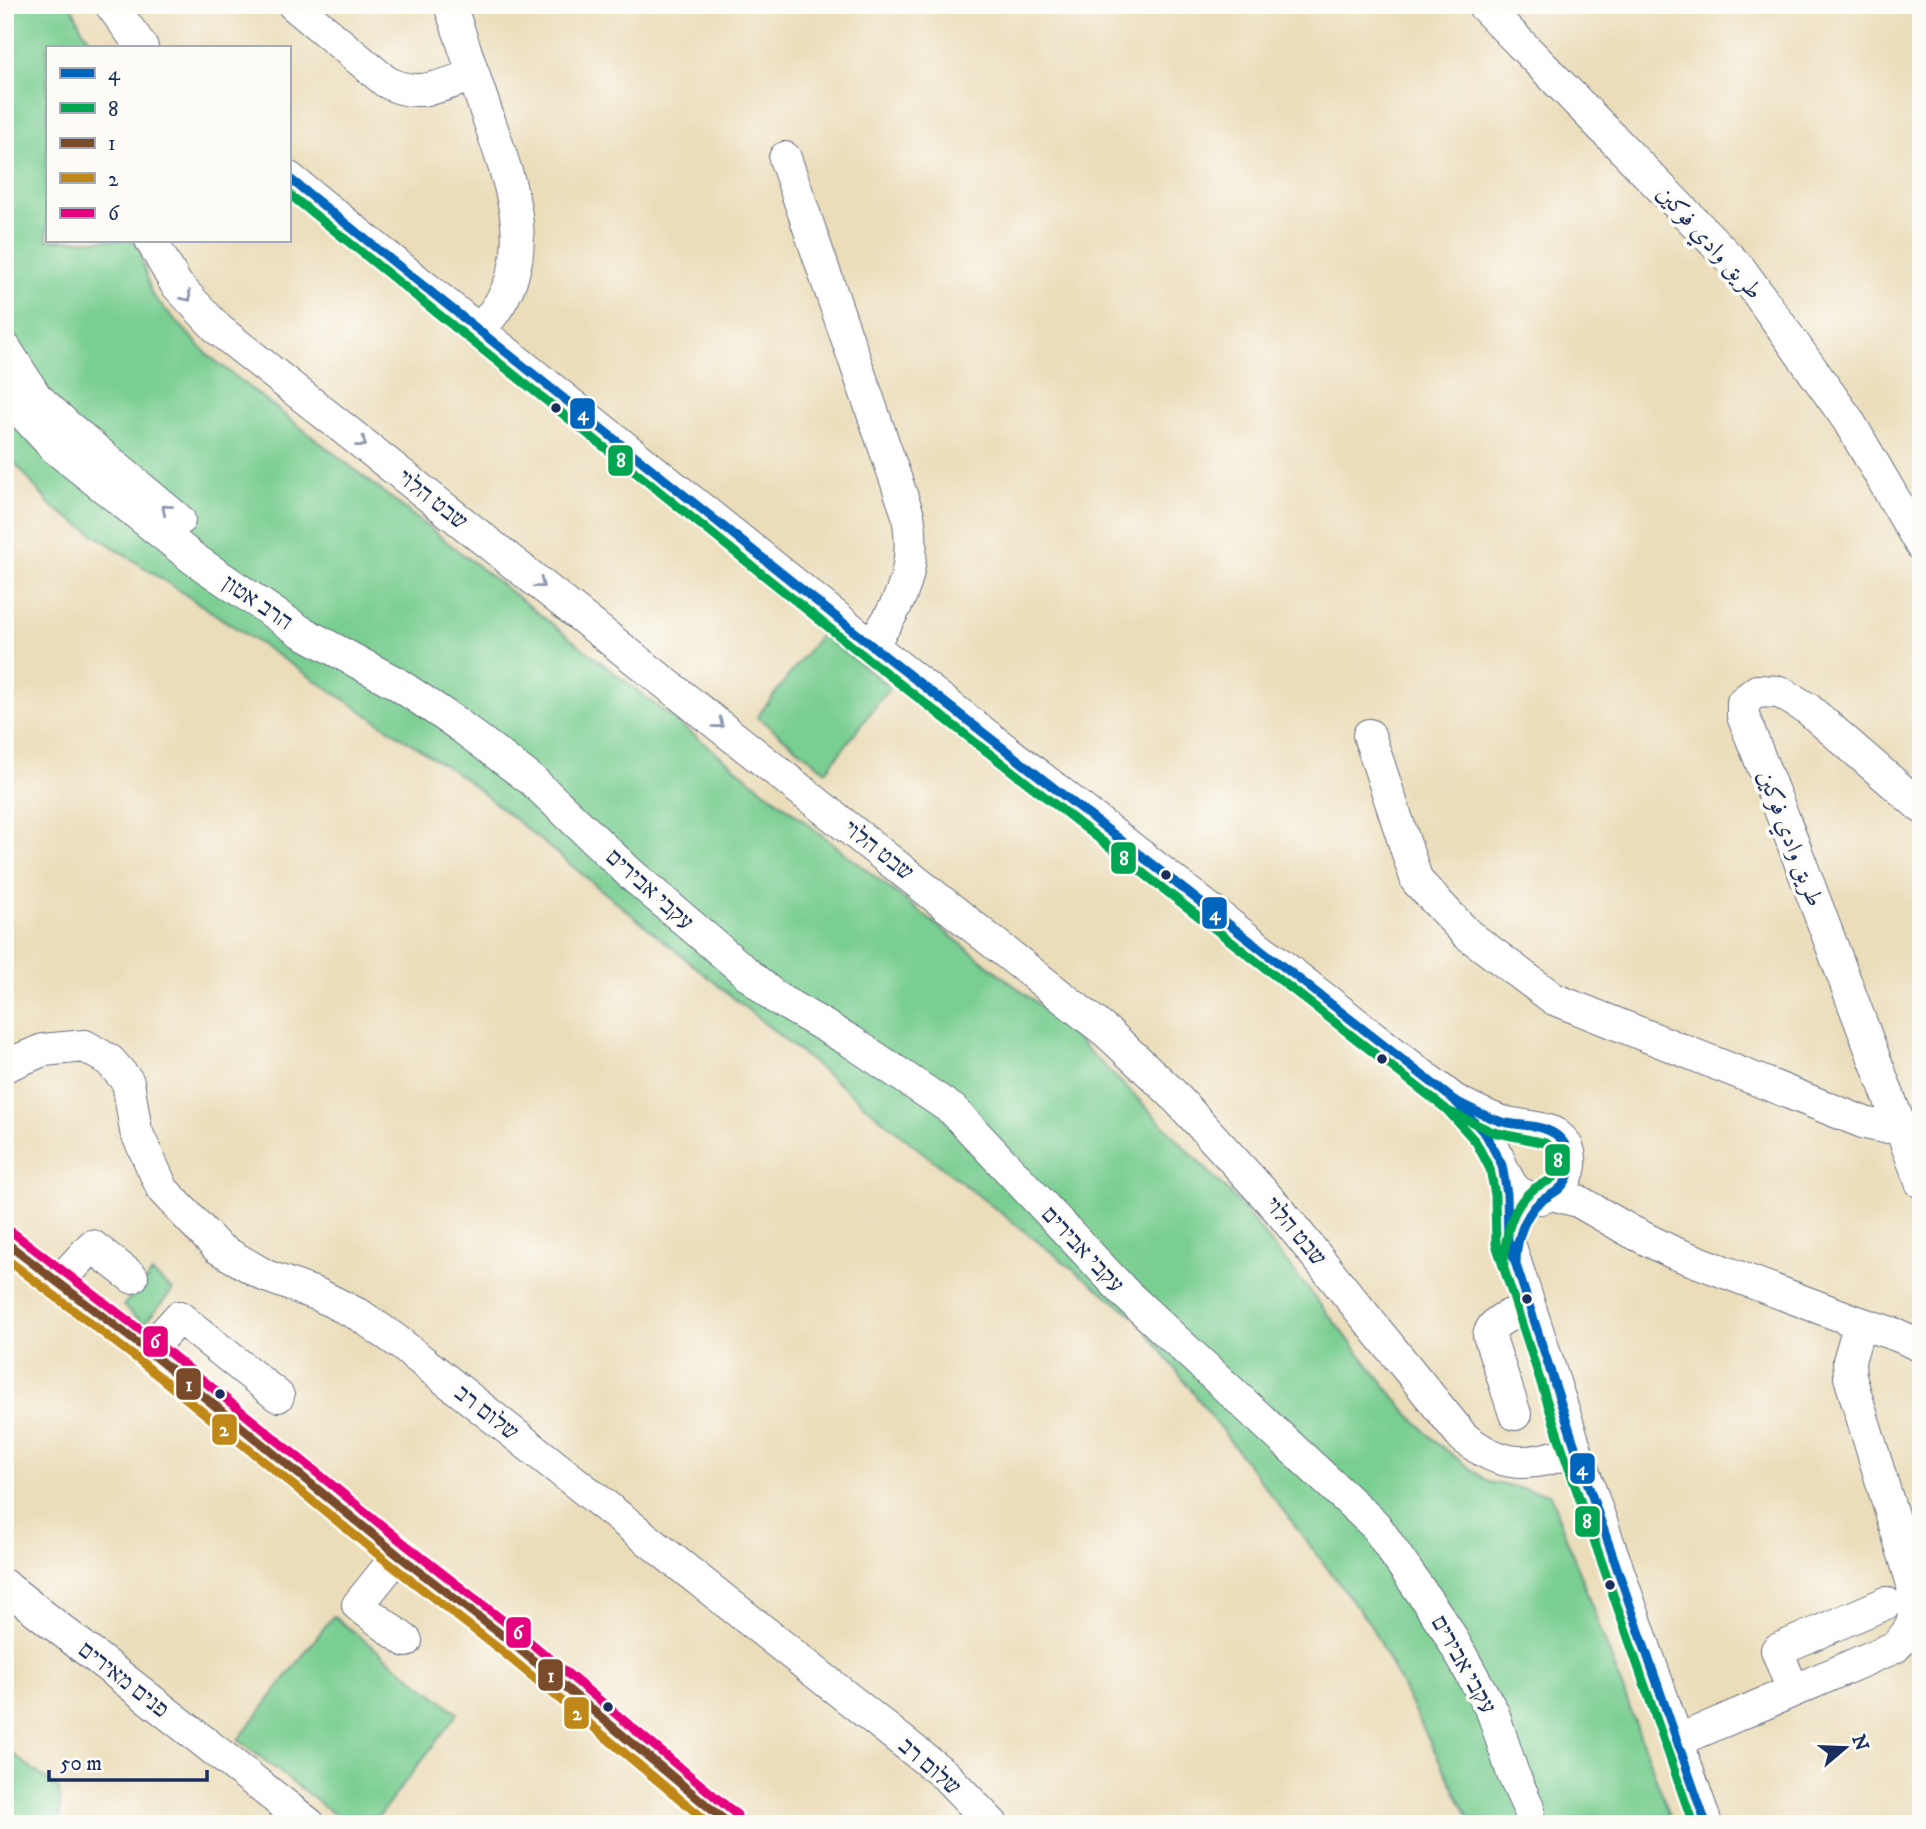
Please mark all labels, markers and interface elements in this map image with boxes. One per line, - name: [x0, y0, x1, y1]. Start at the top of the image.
- legend: [46, 46, 290, 242]
- text: 4: [108, 61, 121, 87]
- text: 8: [108, 97, 119, 123]
- text: 1: [108, 131, 116, 157]
- text: 2: [108, 167, 119, 193]
- street label: طريق وادي فوکين: [1648, 179, 1769, 308]
- text: 6: [108, 201, 120, 227]
- one-way arrow: [179, 289, 191, 302]
- line badge: 4: [569, 397, 596, 430]
- unlabelled marker: [549, 401, 563, 415]
- text: 4: [578, 403, 590, 426]
- one-way arrow: [354, 434, 366, 447]
- line badge: 8: [607, 444, 634, 477]
- text: 8: [616, 450, 626, 473]
- street label: שבט הלוי: [391, 463, 474, 537]
- one-way arrow: [161, 505, 174, 517]
- street label: הרב אטון: [217, 568, 298, 637]
- one-way arrow: [533, 575, 545, 588]
- one-way arrow: [711, 716, 724, 729]
- street label: طريق وادي فوکين: [1747, 766, 1830, 912]
- street label: שבט הלוי: [837, 814, 920, 888]
- line badge: 8: [1110, 841, 1137, 875]
- street label: עקבי אבירים: [599, 842, 700, 937]
- text: 8: [1119, 848, 1129, 871]
- unlabelled marker: [1159, 868, 1173, 882]
- line badge: 4: [1201, 896, 1228, 930]
- text: 4: [1210, 903, 1222, 926]
- unlabelled marker: [1375, 1052, 1389, 1066]
- line badge: 8: [1544, 1143, 1571, 1177]
- text: 8: [1553, 1150, 1563, 1173]
- street label: שבט הלוי: [1258, 1191, 1333, 1273]
- street label: עקבי אבירים: [1034, 1200, 1130, 1299]
- unlabelled marker: [1520, 1292, 1534, 1306]
- line badge: 6: [142, 1325, 169, 1358]
- text: 6: [150, 1331, 161, 1354]
- line badge: 1: [175, 1367, 202, 1401]
- text: 1: [186, 1374, 193, 1397]
- street label: שלום רב: [448, 1378, 525, 1447]
- unlabelled marker: [213, 1387, 227, 1401]
- line badge: 2: [211, 1413, 238, 1446]
- text: 2: [219, 1419, 229, 1442]
- line badge: 4: [1569, 1452, 1596, 1485]
- text: 4: [1577, 1458, 1589, 1481]
- line badge: 8: [1574, 1505, 1601, 1538]
- text: 8: [1582, 1511, 1592, 1534]
- unlabelled marker: [1603, 1578, 1617, 1592]
- street label: עקבי אבירים: [1424, 1610, 1502, 1719]
- line badge: 6: [505, 1616, 532, 1649]
- text: 6: [513, 1622, 524, 1645]
- street label: פנים מאירים: [72, 1635, 175, 1725]
- line badge: 1: [537, 1658, 564, 1692]
- text: 1: [548, 1665, 555, 1688]
- line badge: 2: [563, 1696, 590, 1730]
- unlabelled marker: [601, 1700, 615, 1714]
- text: 2: [572, 1703, 582, 1726]
- north arrow: [1811, 1714, 1881, 1784]
- street label: שלום רב: [892, 1731, 967, 1802]
- text: N: [1846, 1732, 1873, 1754]
- scale bar: [49, 1738, 206, 1782]
- text: 50 m: [60, 1751, 102, 1777]

